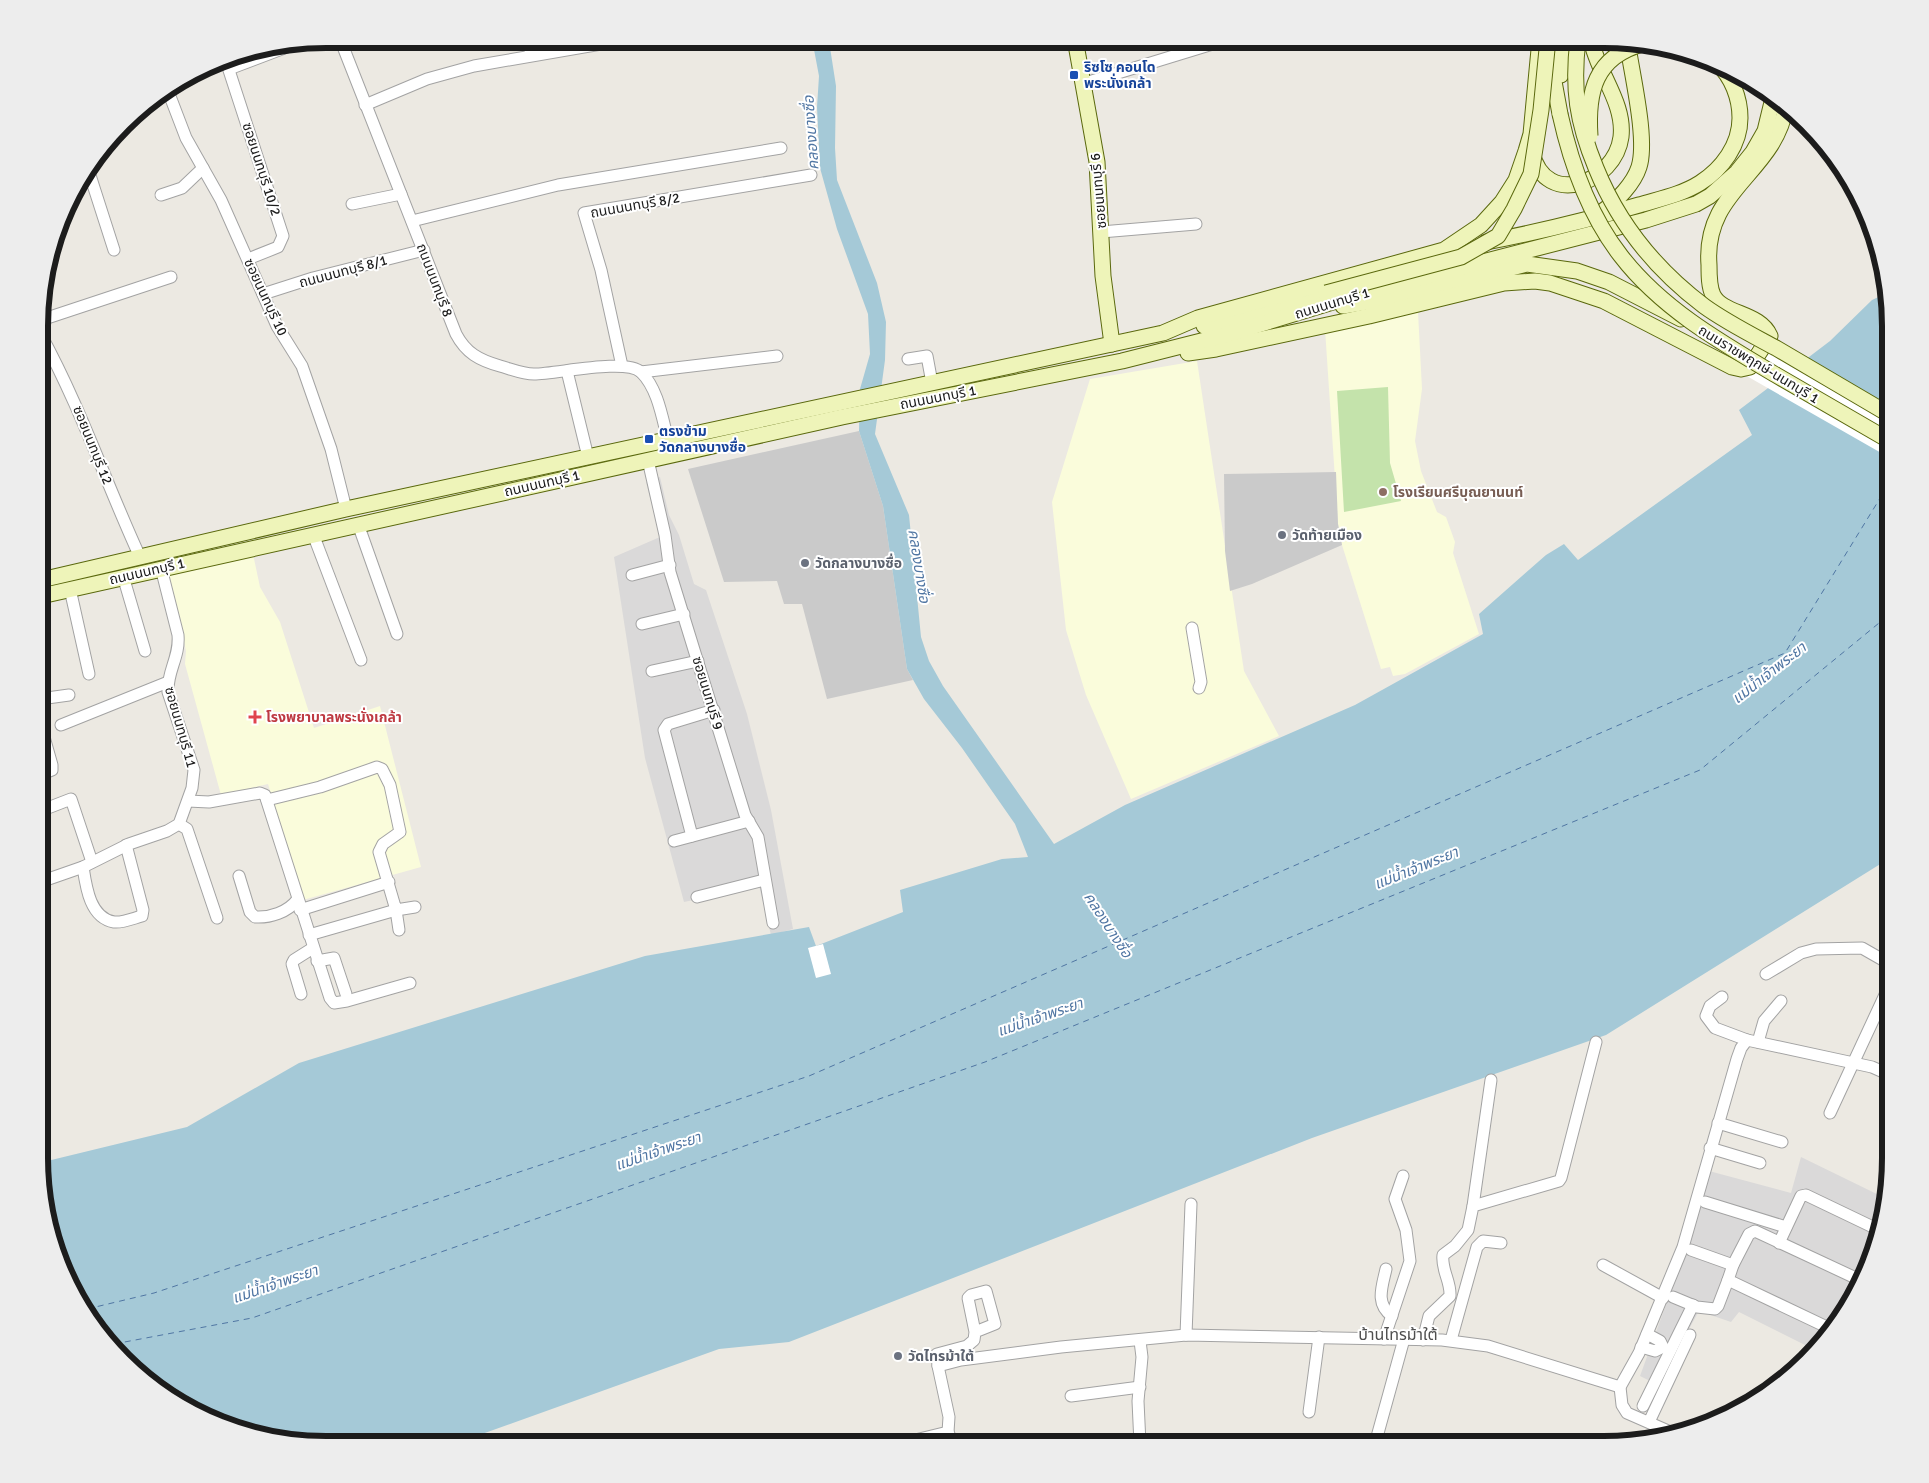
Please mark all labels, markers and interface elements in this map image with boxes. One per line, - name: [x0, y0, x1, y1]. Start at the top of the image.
- place label: ริซโซ คอนโด พระนั่งเกล้า: [1083, 59, 1156, 92]
- marker: ริซโซ คอนโด พระนั่งเกล้า: [1068, 69, 1080, 81]
- water label: คลองบางซื่อ: [797, 94, 823, 171]
- street label: ซอยนนทบุรี 10/2: [238, 120, 285, 218]
- street label: ซอยนนทบุรี 6: [1087, 152, 1110, 229]
- street label: ถนนนนทบุรี 8/2: [589, 189, 681, 222]
- street label: ถนนนนทบุรี 8: [413, 241, 456, 319]
- street label: ถนนนนทบุรี 8/1: [297, 252, 389, 291]
- street label: ซอยนนทบุรี 10: [240, 256, 291, 339]
- street label: ถนนนนทบุรี 1: [1293, 284, 1372, 323]
- street label: ถนนราชพฤกษ์-นนทบุรี 1: [1695, 322, 1822, 407]
- street label: ถนนนนทบุรี 1: [899, 382, 978, 413]
- street label: ซอยนนทบุรี 12: [69, 403, 116, 487]
- place label: ตรงข้าม วัดกลางบางซื่อ: [659, 423, 746, 456]
- marker: ตรงข้าม วัดกลางบางซื่อ: [643, 433, 655, 445]
- street label: ถนนนนทบุรี 1: [503, 467, 582, 500]
- place label: โรงเรียนศรีบุณยานนท์: [1393, 484, 1523, 501]
- marker: โรงเรียนศรีบุณยานนท์: [1377, 486, 1389, 498]
- water label: คลองบางซื่อ: [904, 527, 936, 606]
- place label: วัดท้ายเมือง: [1292, 527, 1362, 544]
- marker: วัดท้ายเมือง: [1276, 529, 1288, 541]
- place label: วัดกลางบางซื่อ: [815, 553, 902, 572]
- street label: ถนนนนทบุรี 1: [108, 555, 187, 588]
- marker: วัดกลางบางซื่อ: [799, 557, 811, 569]
- water label: แม่น้ำเจ้าพระยา: [1727, 636, 1810, 707]
- street label: ซอยนนทบุรี 9: [688, 654, 727, 732]
- street label: ซอยนนทบุรี 11: [161, 685, 200, 770]
- place label: โรงพยาบาลพระนั่งเกล้า: [266, 707, 402, 726]
- marker: โรงพยาบาลพระนั่งเกล้า: [248, 710, 262, 724]
- water label: แม่น้ำเจ้าพระยา: [1371, 841, 1461, 893]
- water label: คลองบางซื่อ: [1080, 888, 1138, 962]
- water label: แม่น้ำเจ้าพระยา: [994, 992, 1086, 1040]
- water label: แม่น้ำเจ้าพระยา: [612, 1126, 704, 1174]
- water label: แม่น้ำเจ้าพระยา: [229, 1259, 321, 1307]
- district label: บ้านไทรม้าใต้: [1358, 1325, 1438, 1345]
- place label: วัดไทรม้าใต้: [908, 1348, 974, 1365]
- marker: วัดไทรม้าใต้: [892, 1350, 904, 1362]

